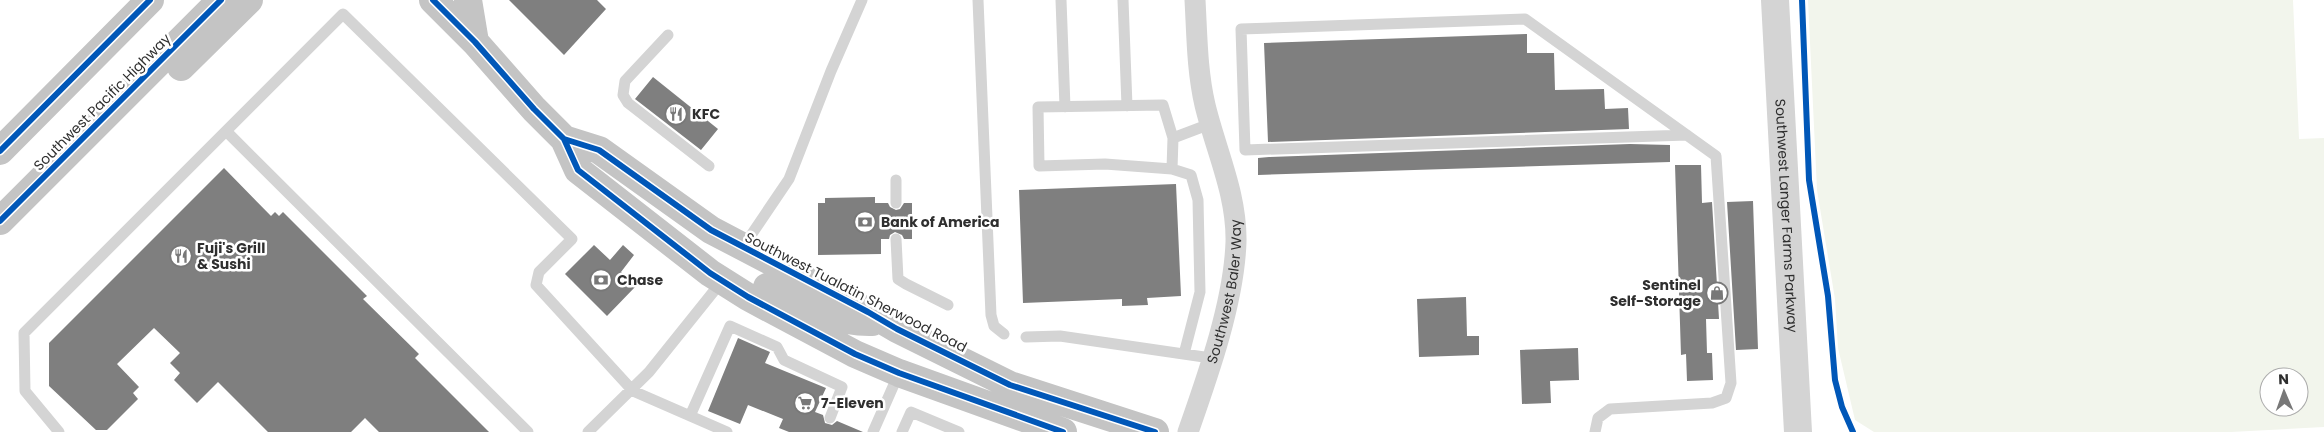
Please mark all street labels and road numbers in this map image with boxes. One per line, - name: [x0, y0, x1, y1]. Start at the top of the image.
- street label: Southwest Pacific Highway: [29, 29, 175, 175]
- street label: Southwest Langer Farms Parkway: [1770, 98, 1803, 333]
- street label: Southwest Baler Way: [1202, 218, 1246, 366]
- street label: Southwest Tualatin Sherwood Road: [742, 227, 970, 357]

